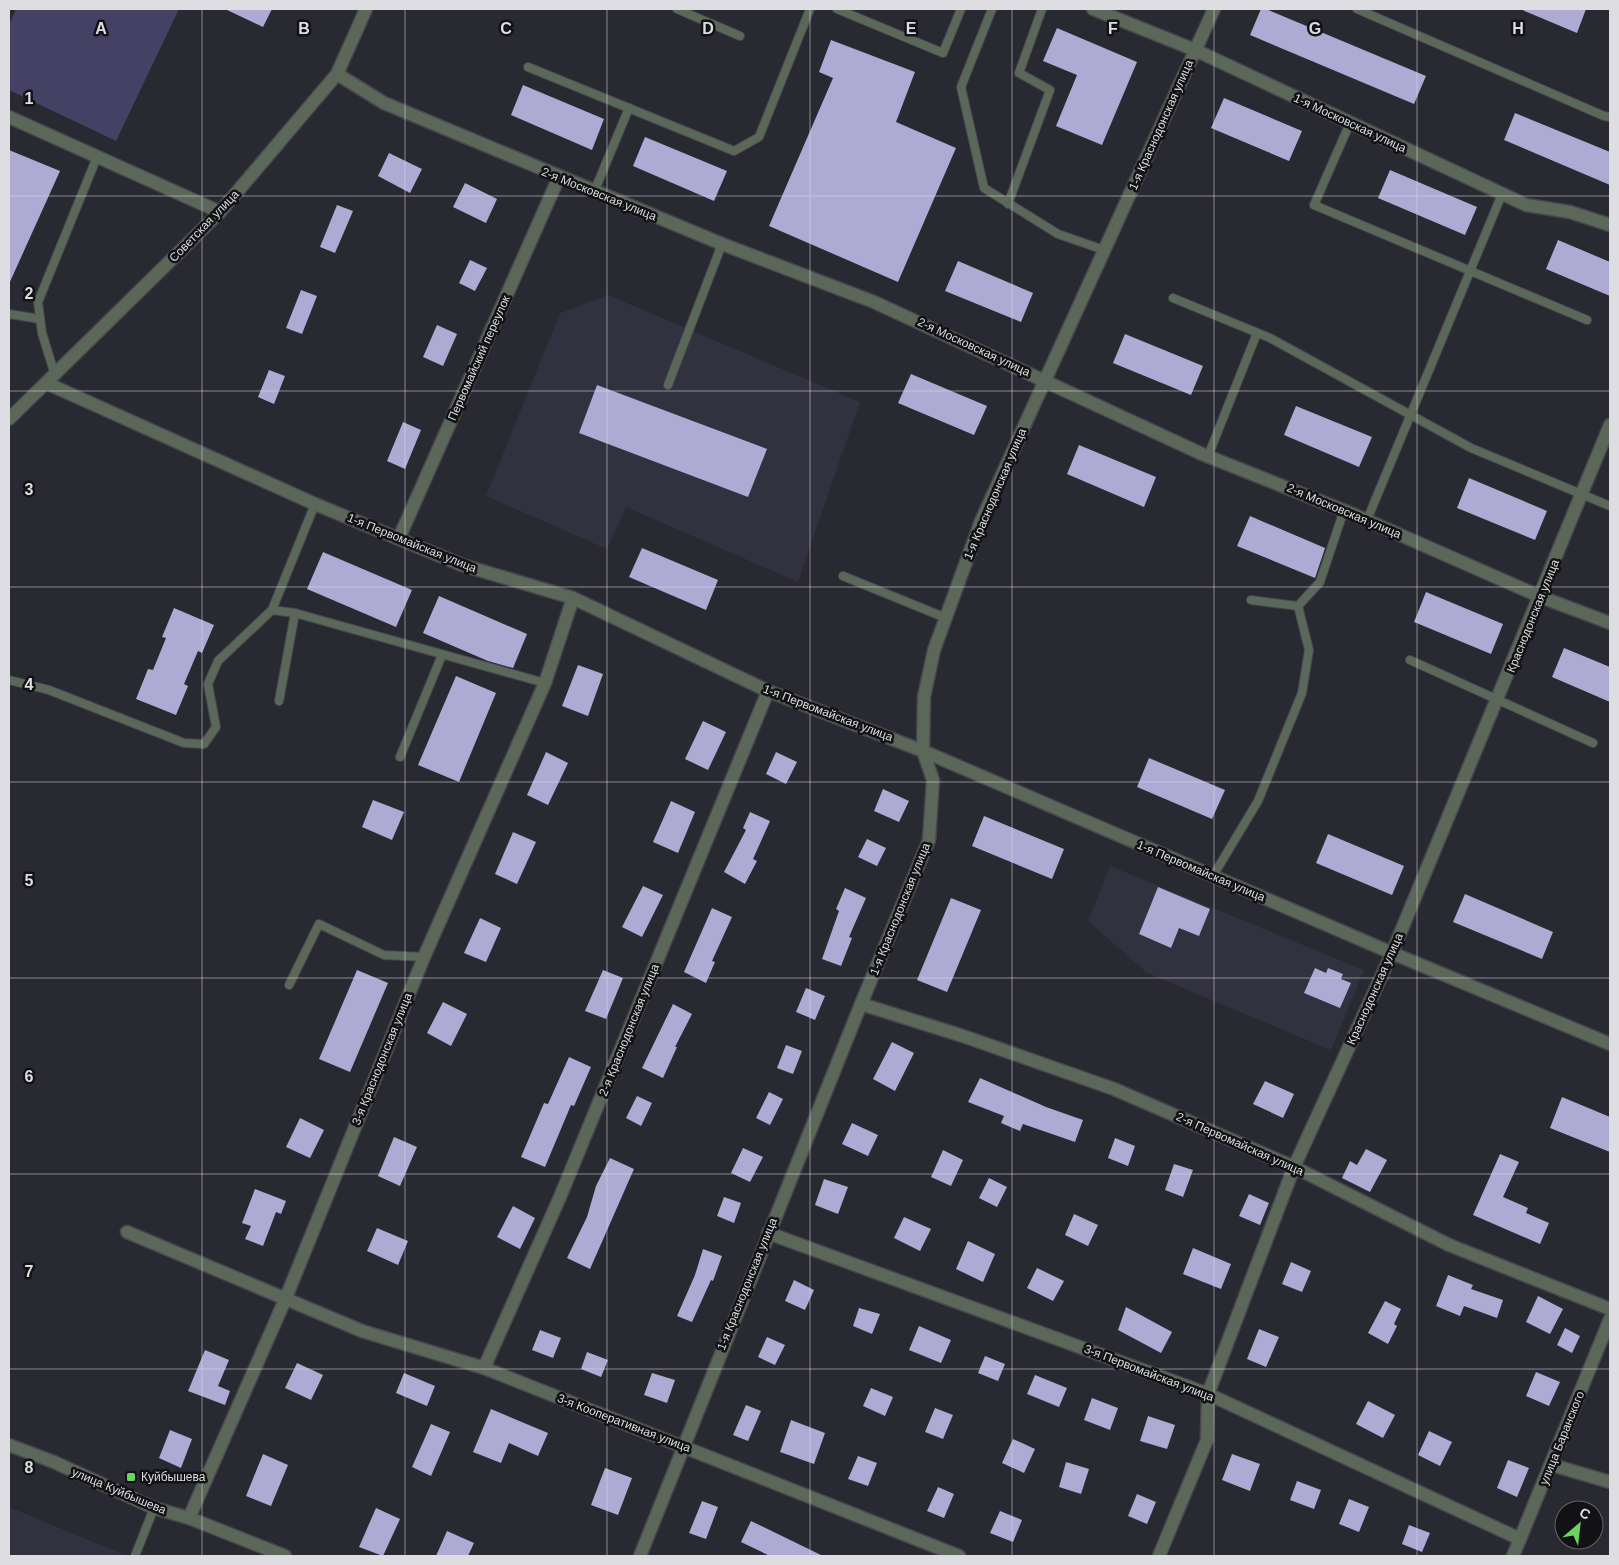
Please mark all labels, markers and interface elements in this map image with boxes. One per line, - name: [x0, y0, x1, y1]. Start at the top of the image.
- text: A: [95, 20, 107, 37]
- text: B: [298, 20, 310, 37]
- text: C: [500, 20, 512, 37]
- text: D: [702, 20, 714, 37]
- text: E: [906, 20, 917, 37]
- text: F: [1108, 20, 1118, 37]
- text: G: [1309, 20, 1321, 37]
- text: H: [1512, 20, 1524, 37]
- street label: 1-я Краснодонская улица: [1126, 57, 1196, 192]
- text: 1: [25, 90, 34, 107]
- street label: 1-я Московская улица: [1291, 91, 1409, 155]
- street label: 2-я Московская улица: [540, 165, 659, 224]
- street label: Советская улица: [166, 187, 242, 265]
- text: 2: [25, 285, 34, 302]
- street label: Первомайский переулок: [445, 292, 513, 423]
- street label: 2-я Московская улица: [915, 315, 1033, 379]
- street label: 1-я Краснодонская улица: [961, 426, 1029, 562]
- text: 3: [25, 481, 34, 498]
- street label: 2-я Московская улица: [1285, 481, 1403, 542]
- street label: 1-я Первомайская улица: [345, 511, 479, 575]
- street label: Краснодонская улица: [1504, 557, 1562, 675]
- text: 4: [25, 676, 34, 693]
- street label: 1-я Первомайская улица: [761, 682, 895, 744]
- street label: 1-я Первомайская улица: [1135, 838, 1268, 905]
- street label: 1-я Краснодонская улица: [867, 841, 933, 977]
- text: 5: [25, 872, 34, 889]
- street label: Краснодонская улица: [1344, 931, 1406, 1047]
- street label: 2-я Краснодонская улица: [596, 962, 662, 1098]
- street label: 3-я Краснодонская улица: [349, 991, 415, 1127]
- text: 6: [25, 1068, 34, 1085]
- street label: 2-я Первомайская улица: [1174, 1110, 1306, 1179]
- street label: 1-я Краснодонская улица: [714, 1216, 780, 1352]
- text: 7: [25, 1263, 34, 1280]
- street label: 3-я Первомайская улица: [1082, 1342, 1216, 1404]
- street label: улица Баранского: [1537, 1389, 1587, 1487]
- street label: 3-я Кооперативная улица: [555, 1391, 693, 1455]
- text: 8: [25, 1459, 34, 1476]
- street label: улица Куйбышева: [70, 1465, 168, 1517]
- place label: Куйбышева: [141, 1470, 206, 1484]
- marker: Куйбышева: [125, 1471, 137, 1483]
- north arrow: [1554, 1500, 1604, 1550]
- text: С: [1577, 1504, 1593, 1523]

